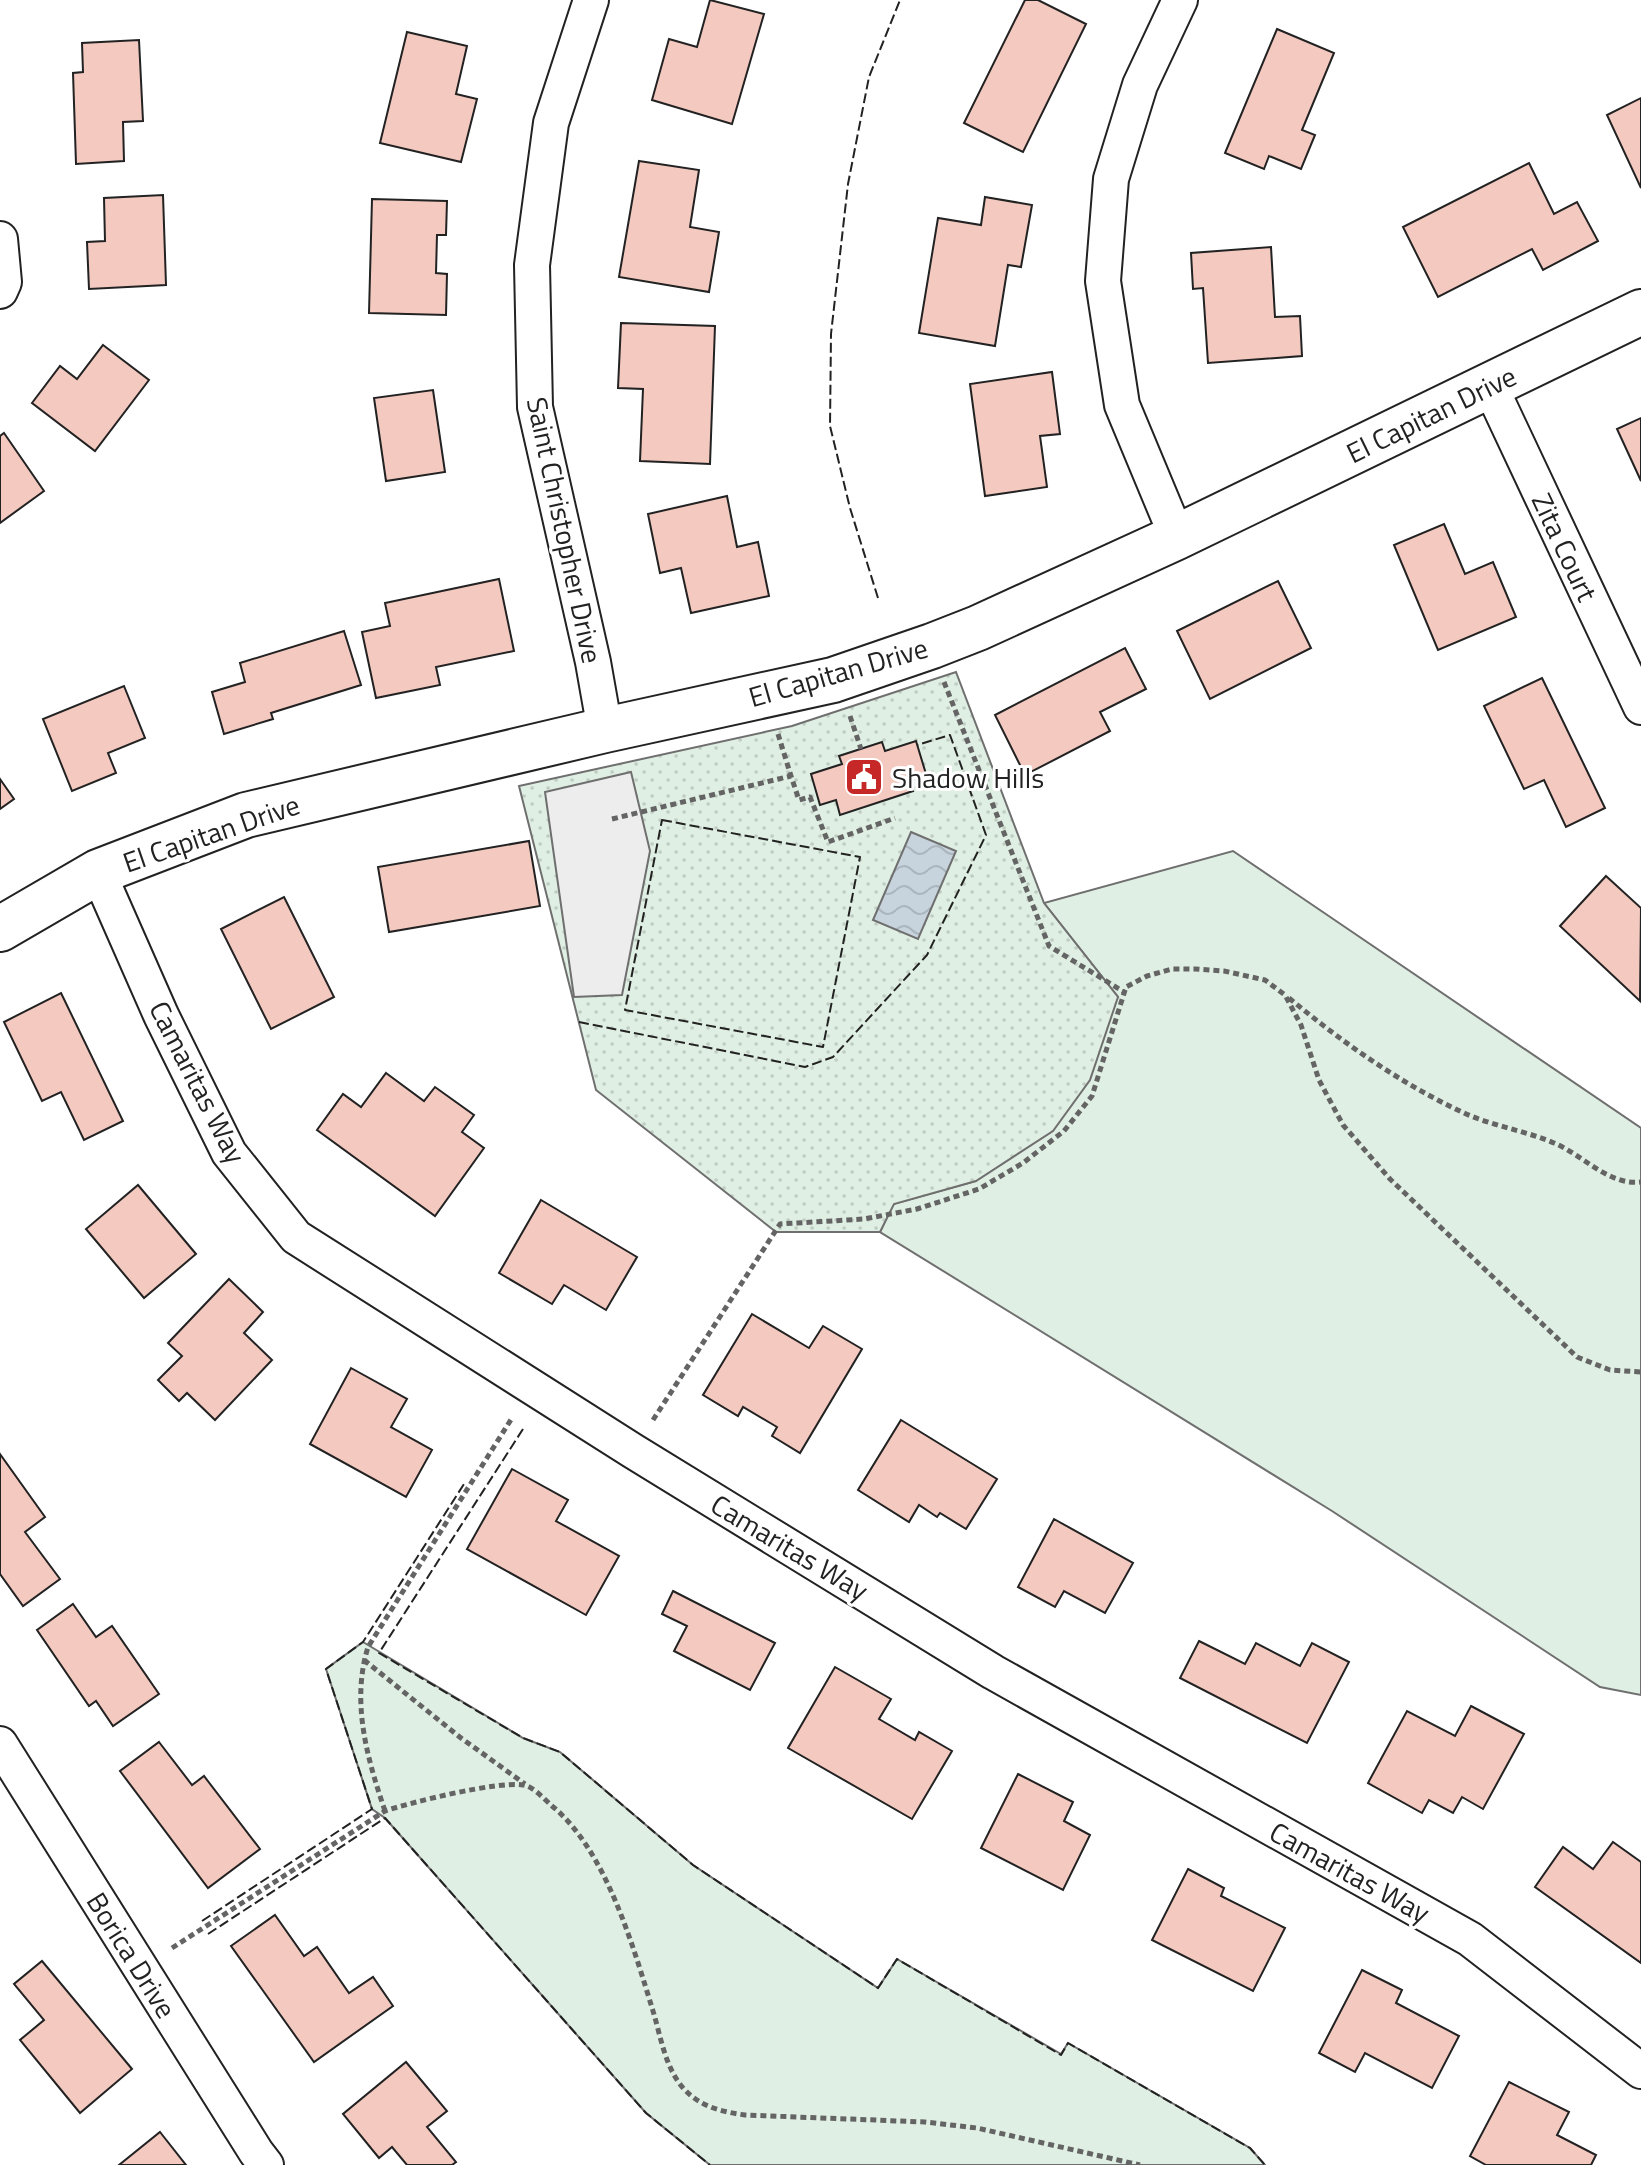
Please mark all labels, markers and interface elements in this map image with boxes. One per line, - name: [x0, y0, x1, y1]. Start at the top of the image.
- street label: El Capitan Drive: [1339, 354, 1523, 474]
- street label: Saint Christopher Drive: [516, 393, 614, 667]
- street label: Zita Court: [1521, 486, 1609, 608]
- street label: El Capitan Drive: [743, 626, 933, 718]
- public building icon: Shadow Hills: [843, 756, 885, 798]
- place label: Shadow Hills: [892, 756, 1044, 799]
- street label: El Capitan Drive: [117, 783, 305, 883]
- street label: Camaritas Way: [139, 993, 257, 1171]
- street label: Camaritas Way: [703, 1483, 877, 1611]
- street label: Camaritas Way: [1262, 1810, 1438, 1934]
- street label: Borica Drive: [76, 1884, 188, 2026]

